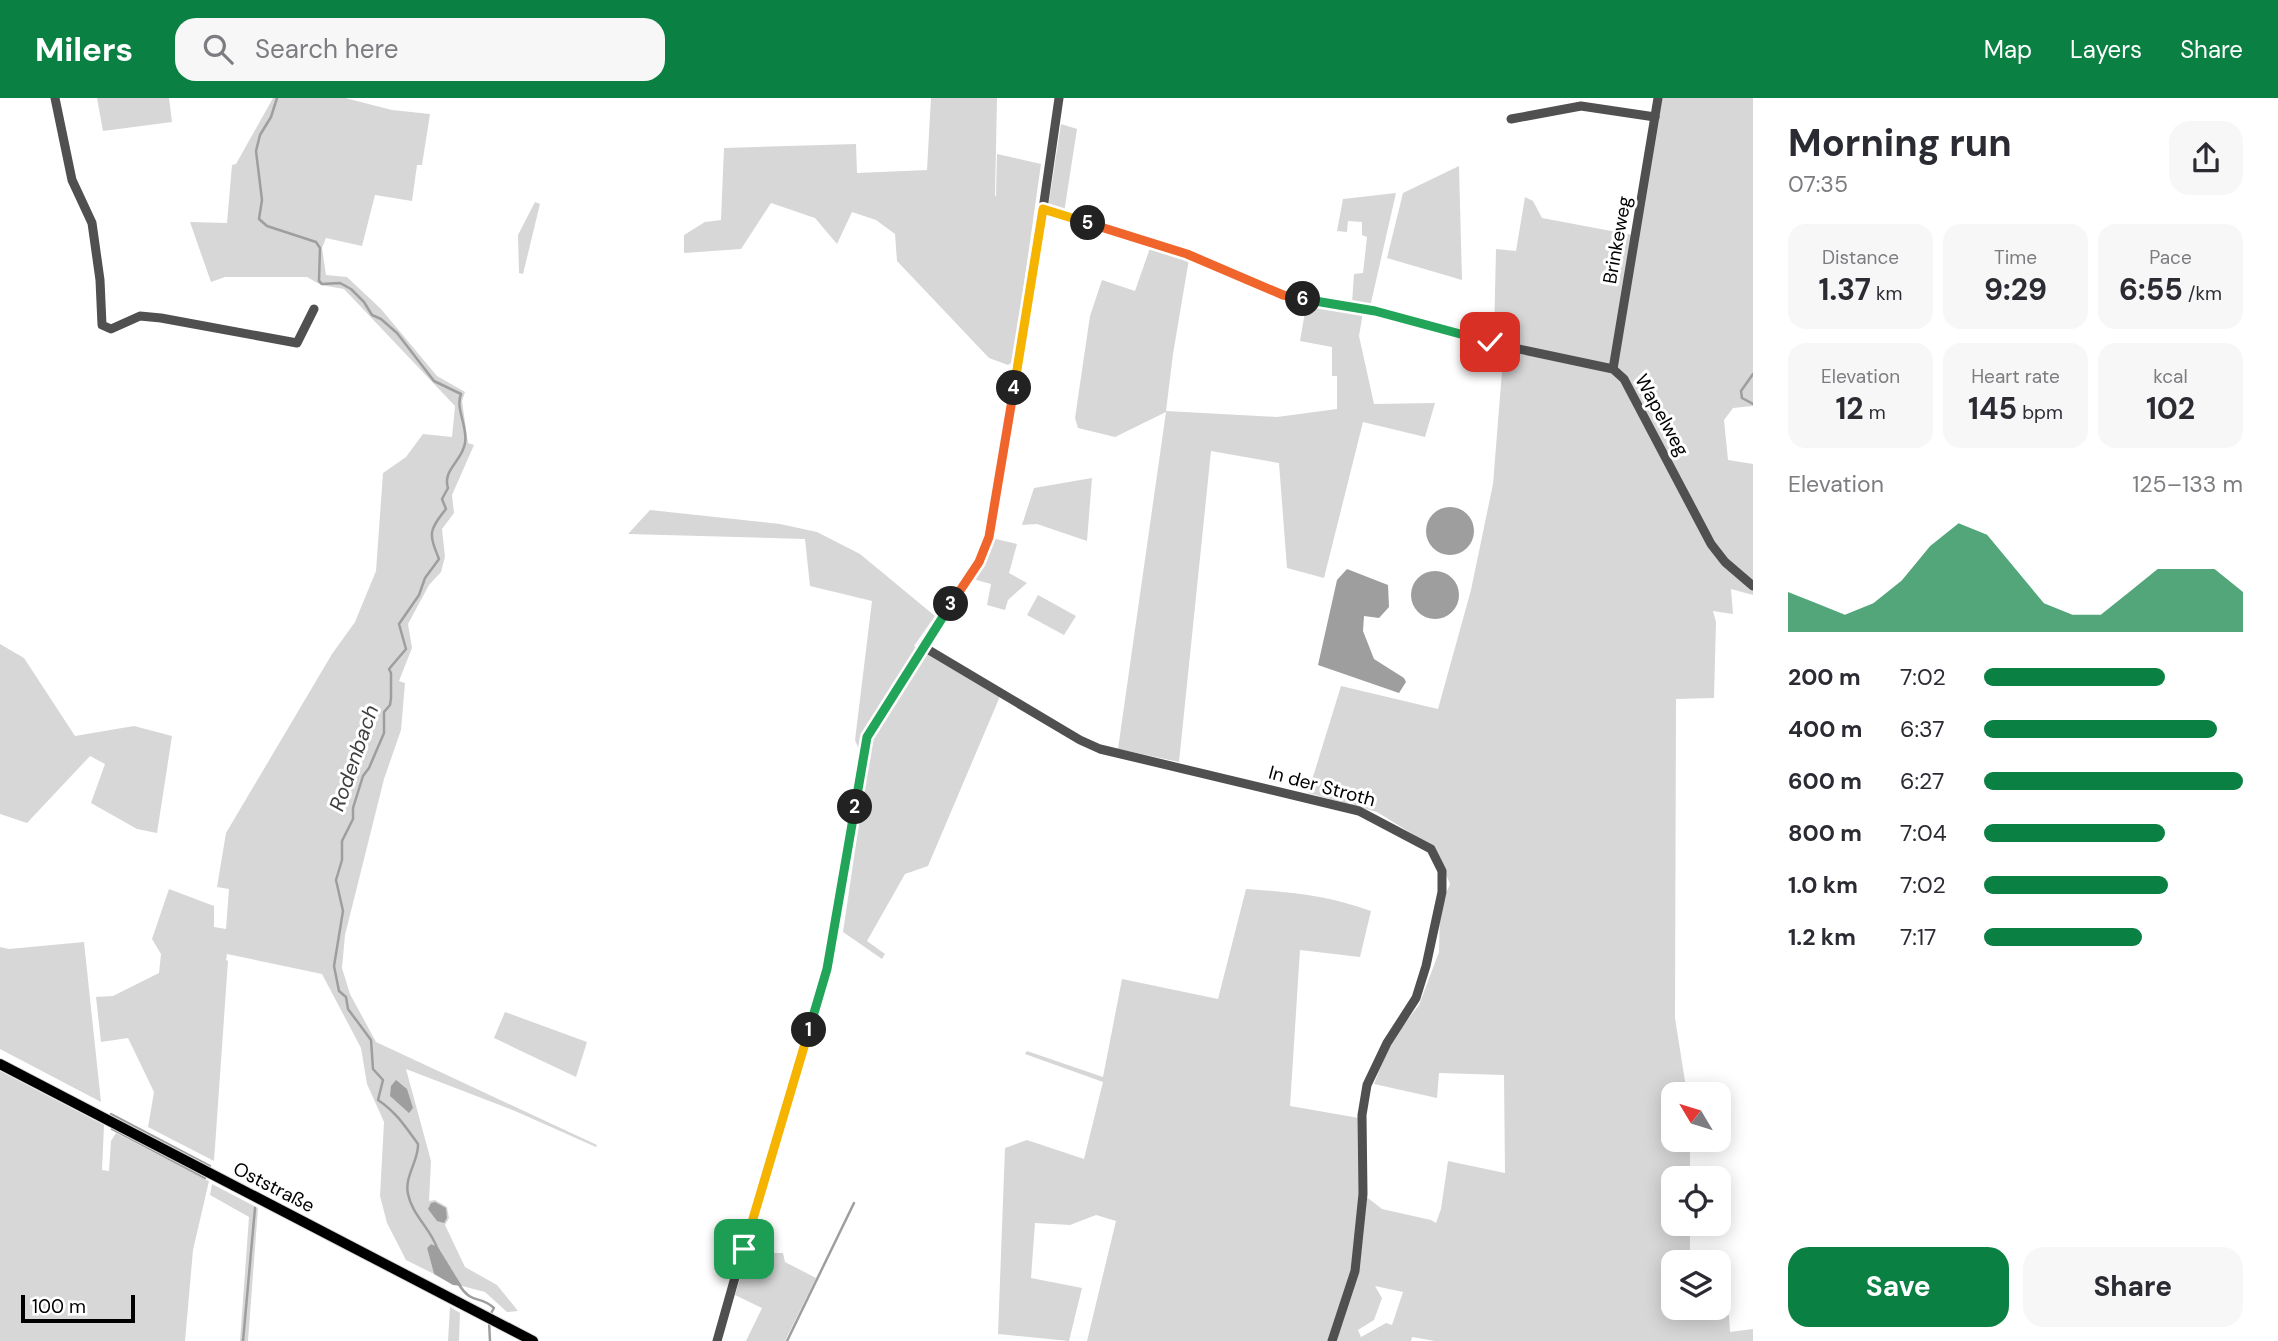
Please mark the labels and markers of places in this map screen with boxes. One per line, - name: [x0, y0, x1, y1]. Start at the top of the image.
- pin: 5: [1070, 206, 1106, 240]
- pin: 6: [1286, 282, 1320, 316]
- pin: [1460, 312, 1520, 372]
- pin: 4: [996, 370, 1032, 406]
- pin: 3: [934, 587, 968, 622]
- pin: 2: [838, 790, 872, 824]
- pin: 1: [792, 1012, 826, 1048]
- pin: [714, 1219, 774, 1279]

